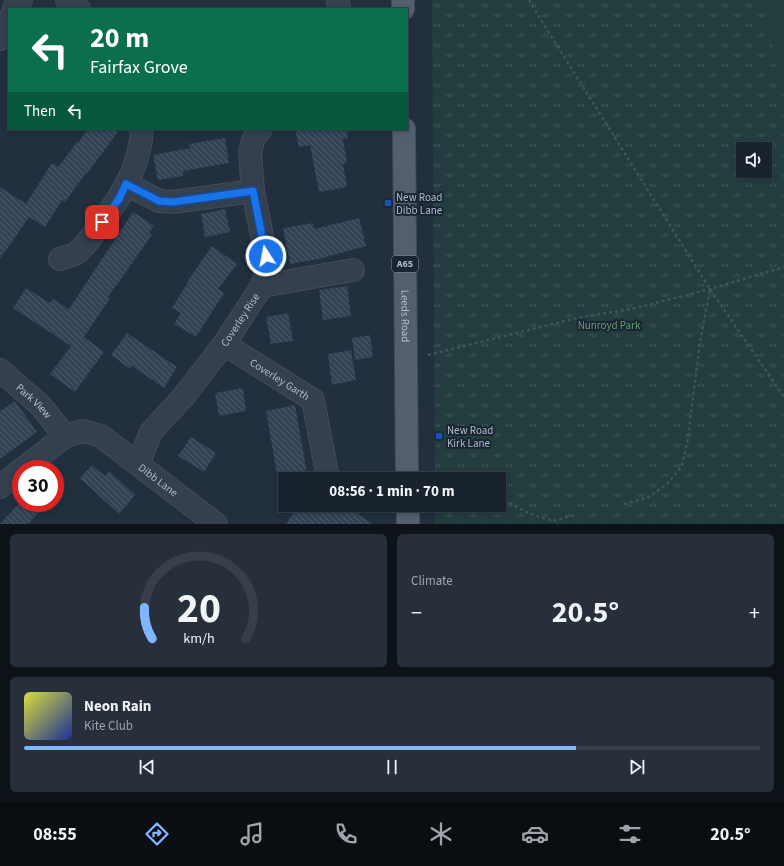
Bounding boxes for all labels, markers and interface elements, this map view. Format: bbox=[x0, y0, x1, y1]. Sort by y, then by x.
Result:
text: 20 m bbox=[90, 18, 149, 58]
icon: left bbox=[24, 24, 76, 76]
text: Fairfax Grove bbox=[90, 55, 188, 80]
icon: left bbox=[64, 100, 86, 122]
text: Then bbox=[24, 101, 56, 122]
map controls bbox=[736, 142, 772, 178]
button: sound bbox=[736, 142, 772, 178]
place label: New Road Dibb Lane bbox=[396, 190, 443, 218]
marker: New Road Dibb Lane bbox=[383, 198, 393, 208]
pin bbox=[85, 205, 119, 239]
icon: arrive bbox=[91, 211, 113, 233]
position arrow bbox=[245, 235, 287, 277]
road number: A65 bbox=[392, 256, 418, 272]
street label: Coverley Rise bbox=[217, 290, 263, 349]
street label: Leeds Road bbox=[398, 290, 413, 342]
park label: Nunroyd Park bbox=[578, 318, 641, 333]
street label: Coverley Garth bbox=[247, 355, 313, 404]
street label: Park View bbox=[13, 380, 55, 421]
place label: New Road Kirk Lane bbox=[447, 423, 493, 451]
marker: New Road Kirk Lane bbox=[434, 431, 444, 441]
speed limit sign: 30 bbox=[12, 460, 64, 512]
street label: Dibb Lane bbox=[135, 460, 182, 500]
text: 08:56 · 1 min · 70 m bbox=[329, 481, 455, 502]
text: Climate bbox=[411, 572, 453, 590]
text: 20 bbox=[177, 578, 220, 638]
text: 20.5° bbox=[552, 591, 619, 634]
text: − bbox=[411, 597, 422, 629]
text: + bbox=[749, 597, 760, 629]
text: km/h bbox=[183, 627, 214, 648]
text: Neon Rain bbox=[84, 696, 151, 717]
text: Kite Club bbox=[84, 717, 133, 735]
icon: previous bbox=[136, 756, 158, 778]
icon: pause bbox=[381, 756, 403, 778]
icon: next bbox=[626, 756, 648, 778]
icon: directions bbox=[143, 820, 171, 848]
icon: music bbox=[238, 820, 266, 848]
icon: phone bbox=[332, 820, 360, 848]
icon: climate bbox=[427, 820, 455, 848]
icon: car bbox=[521, 820, 549, 848]
icon: filters bbox=[616, 820, 644, 848]
text: 08:55 bbox=[33, 822, 77, 847]
text: 20.5° bbox=[710, 822, 751, 847]

